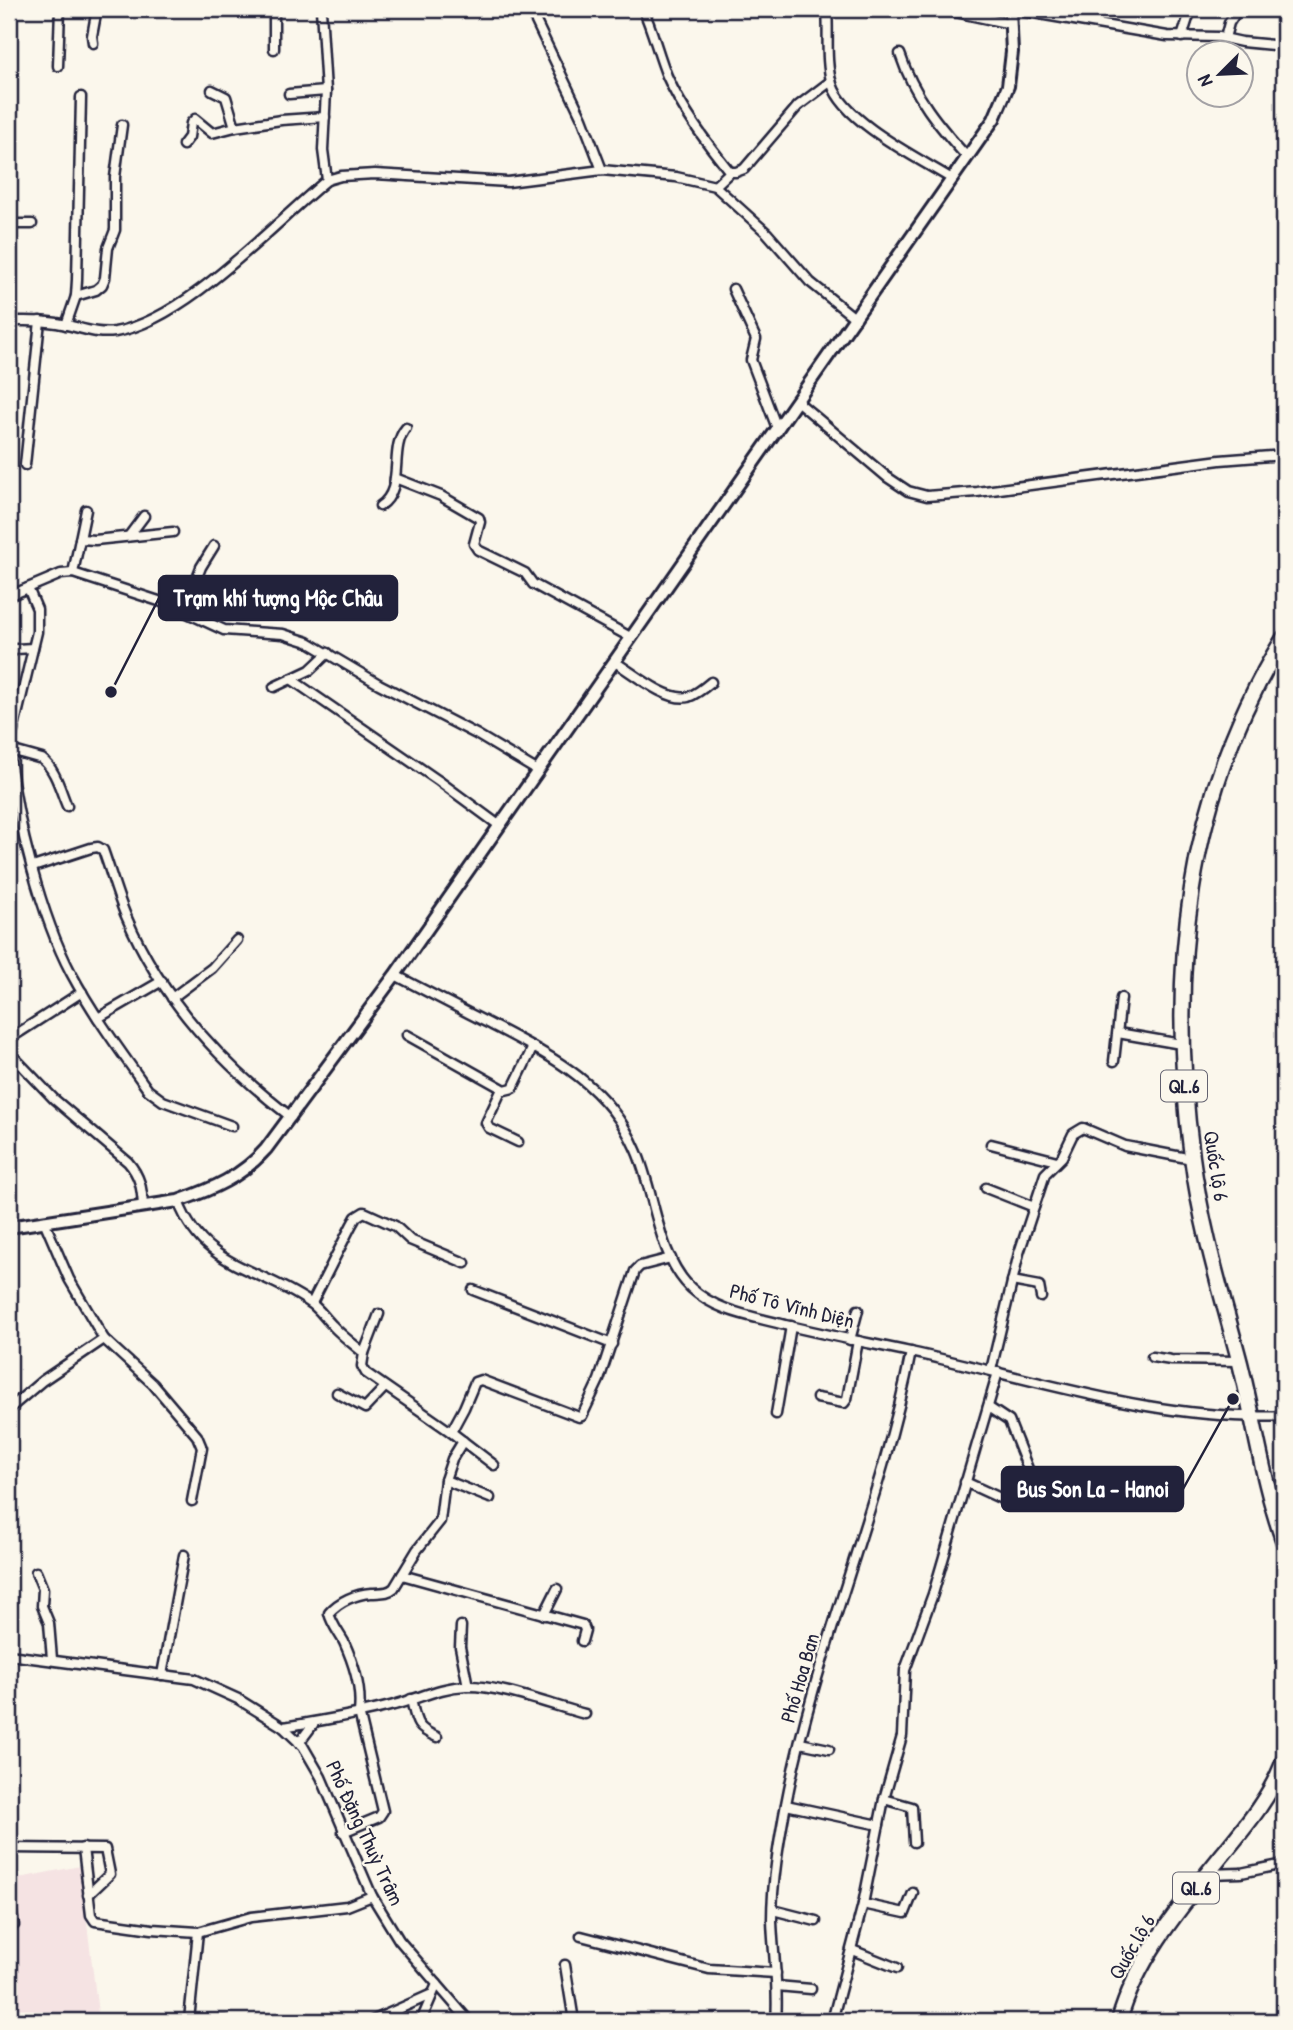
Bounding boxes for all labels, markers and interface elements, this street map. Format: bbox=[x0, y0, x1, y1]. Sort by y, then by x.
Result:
north arrow bbox=[1184, 38, 1254, 108]
text: N bbox=[1191, 71, 1218, 91]
callout: Trạm khí tượng Mộc Châu bbox=[159, 576, 397, 620]
text: Trạm khí tượng Mộc Châu bbox=[172, 582, 383, 614]
road number: QL.6 bbox=[1161, 1070, 1207, 1102]
street label: Quốc lộ 6 bbox=[1197, 1129, 1236, 1203]
street label: Phố Tô Vĩnh Diện bbox=[727, 1276, 857, 1335]
callout: Bus Son La - Hanoi bbox=[1002, 1467, 1183, 1511]
text: Bus Son La - Hanoi bbox=[1017, 1473, 1169, 1504]
street label: Phố Hoa Ban bbox=[773, 1630, 826, 1726]
street label: Phố Đặng Thuỳ Trâm bbox=[319, 1756, 412, 1910]
road number: QL.6 bbox=[1173, 1872, 1219, 1904]
street label: Quốc lộ 6 bbox=[1101, 1909, 1162, 1985]

